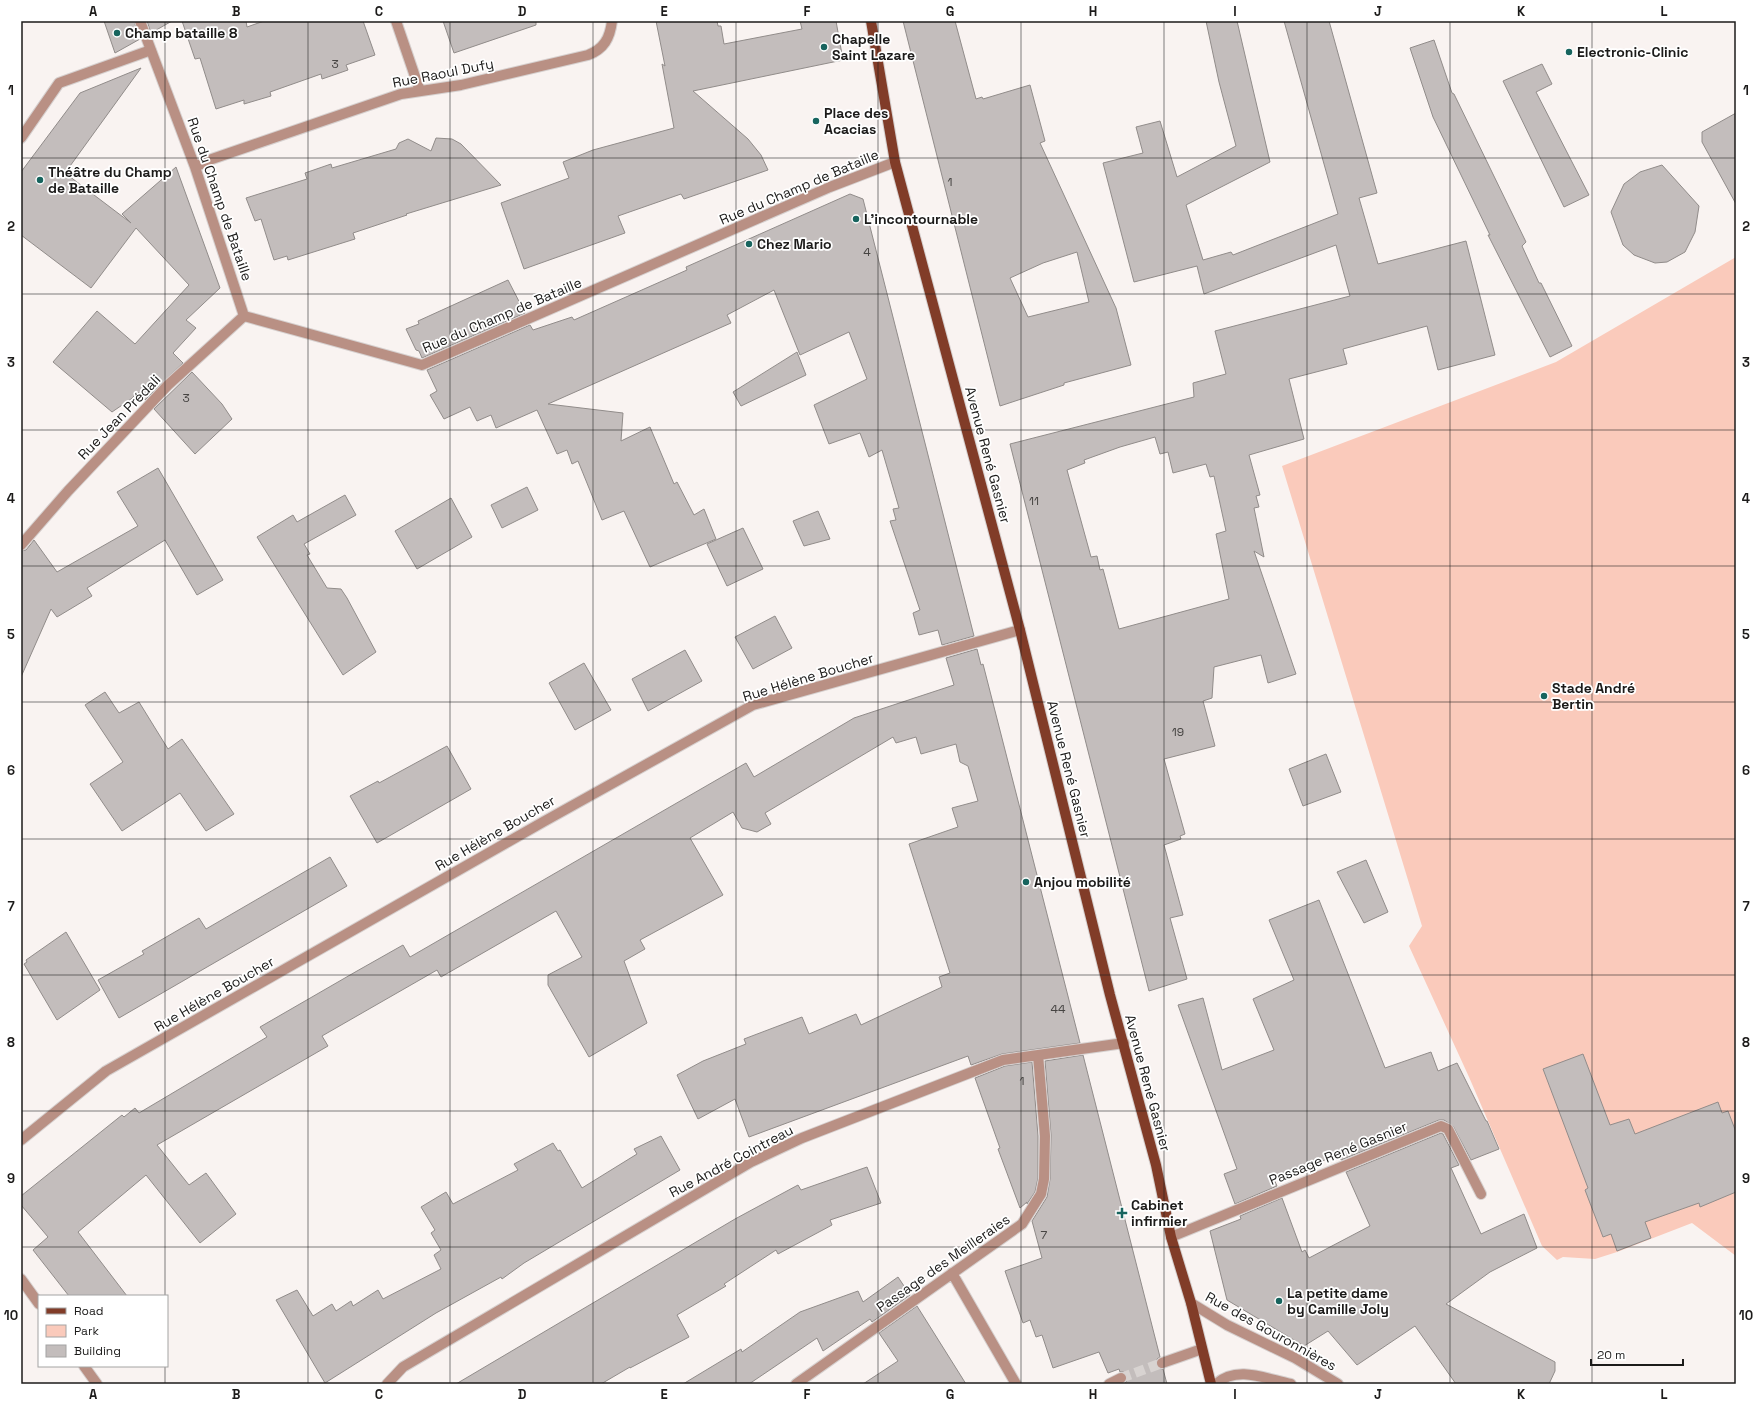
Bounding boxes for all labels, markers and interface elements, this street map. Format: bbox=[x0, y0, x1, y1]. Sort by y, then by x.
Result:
text: A bbox=[89, 3, 98, 20]
text: B bbox=[232, 3, 241, 20]
text: C bbox=[375, 3, 383, 20]
text: D bbox=[518, 3, 527, 20]
text: E bbox=[660, 3, 668, 20]
text: F bbox=[804, 3, 811, 20]
text: G bbox=[946, 3, 954, 20]
text: H bbox=[1089, 3, 1097, 20]
text: I bbox=[1233, 3, 1237, 20]
text: J bbox=[1374, 3, 1382, 20]
text: K bbox=[1517, 3, 1526, 20]
text: L bbox=[1660, 3, 1668, 20]
place label: Champ bataille 8 bbox=[125, 24, 238, 42]
marker: Champ bataille 8 bbox=[112, 28, 122, 38]
place label: Chapelle Saint Lazare bbox=[832, 30, 915, 64]
marker: Chapelle Saint Lazare bbox=[819, 42, 829, 52]
place label: Electronic-Clinic bbox=[1577, 43, 1688, 61]
marker: Electronic-Clinic bbox=[1564, 47, 1574, 57]
street label: Rue Raoul Dufy bbox=[391, 54, 495, 92]
house number: 3 bbox=[331, 56, 339, 72]
text: 1 bbox=[8, 82, 14, 99]
text: 1 bbox=[1743, 82, 1749, 99]
place label: Place des Acacias bbox=[824, 104, 888, 138]
street label: Rue du Champ de Bataille bbox=[184, 115, 256, 283]
marker: Place des Acacias bbox=[811, 116, 821, 126]
street label: Rue du Champ de Bataille bbox=[717, 145, 881, 229]
place label: Théâtre du Champ de Bataille bbox=[48, 163, 172, 197]
house number: 1 bbox=[947, 174, 953, 190]
marker: Théâtre du Champ de Bataille bbox=[35, 175, 45, 185]
place label: L'incontournable bbox=[864, 210, 978, 228]
marker: L'incontournable bbox=[851, 214, 861, 224]
text: 2 bbox=[7, 218, 15, 235]
text: 2 bbox=[1742, 218, 1750, 235]
place label: Chez Mario bbox=[757, 235, 832, 253]
marker: Chez Mario bbox=[744, 239, 754, 249]
house number: 4 bbox=[863, 244, 871, 260]
street label: Rue du Champ de Bataille bbox=[420, 273, 584, 357]
text: 3 bbox=[7, 354, 15, 371]
text: 3 bbox=[1742, 354, 1750, 371]
street label: Rue Jean Prédali bbox=[74, 371, 164, 463]
street label: Avenue René Gasnier bbox=[961, 385, 1015, 525]
house number: 3 bbox=[182, 390, 190, 406]
text: 4 bbox=[7, 490, 15, 507]
text: 4 bbox=[1742, 490, 1750, 507]
house number: 11 bbox=[1029, 493, 1039, 509]
text: 5 bbox=[7, 626, 15, 643]
text: 5 bbox=[1742, 626, 1750, 643]
street label: Rue Hélène Boucher bbox=[740, 649, 876, 705]
place label: Stade André Bertin bbox=[1552, 679, 1635, 713]
marker: Stade André Bertin bbox=[1539, 691, 1549, 701]
street label: Avenue René Gasnier bbox=[1043, 699, 1095, 839]
house number: 19 bbox=[1172, 724, 1184, 740]
text: 6 bbox=[7, 762, 15, 779]
text: 6 bbox=[1742, 762, 1750, 779]
street label: Rue Hélène Boucher bbox=[432, 791, 558, 875]
place label: Anjou mobilité bbox=[1034, 873, 1131, 891]
marker: Anjou mobilité bbox=[1021, 877, 1031, 887]
text: 7 bbox=[7, 898, 15, 915]
text: 7 bbox=[1742, 898, 1750, 915]
street label: Rue Hélène Boucher bbox=[151, 952, 277, 1036]
house number: 44 bbox=[1050, 1001, 1066, 1017]
street label: Avenue René Gasnier bbox=[1121, 1013, 1175, 1153]
text: 8 bbox=[7, 1034, 15, 1051]
text: 8 bbox=[1742, 1034, 1750, 1051]
house number: 1 bbox=[1019, 1073, 1025, 1089]
street label: Passage René Gasnier bbox=[1266, 1117, 1410, 1189]
street label: Rue André Cointreau bbox=[666, 1121, 796, 1201]
text: 9 bbox=[7, 1170, 15, 1187]
text: 9 bbox=[1742, 1170, 1750, 1187]
place label: Cabinet infirmier bbox=[1131, 1196, 1188, 1230]
marker: Cabinet infirmier bbox=[1116, 1207, 1128, 1219]
street label: Passage des Meilleraies bbox=[873, 1210, 1013, 1316]
house number: 7 bbox=[1041, 1227, 1048, 1243]
place label: La petite dame by Camille Joly bbox=[1287, 1284, 1389, 1318]
street label: Rue des Gouronnières bbox=[1202, 1287, 1340, 1375]
legend bbox=[38, 1295, 168, 1367]
marker: La petite dame by Camille Joly bbox=[1274, 1296, 1284, 1306]
text: Road bbox=[74, 1303, 103, 1319]
text: 10 bbox=[4, 1307, 18, 1324]
text: 10 bbox=[1739, 1307, 1753, 1324]
text: Park bbox=[74, 1323, 99, 1339]
scale bar bbox=[1591, 1341, 1683, 1367]
text: Building bbox=[74, 1343, 121, 1359]
text: 20 m bbox=[1597, 1347, 1625, 1363]
text: A bbox=[89, 1386, 98, 1403]
text: B bbox=[232, 1386, 241, 1403]
text: C bbox=[375, 1386, 383, 1403]
text: D bbox=[518, 1386, 527, 1403]
text: E bbox=[660, 1386, 668, 1403]
text: F bbox=[804, 1386, 811, 1403]
text: G bbox=[946, 1386, 954, 1403]
text: H bbox=[1089, 1386, 1097, 1403]
text: I bbox=[1233, 1386, 1237, 1403]
text: J bbox=[1374, 1386, 1382, 1403]
text: K bbox=[1517, 1386, 1526, 1403]
text: L bbox=[1660, 1386, 1668, 1403]

